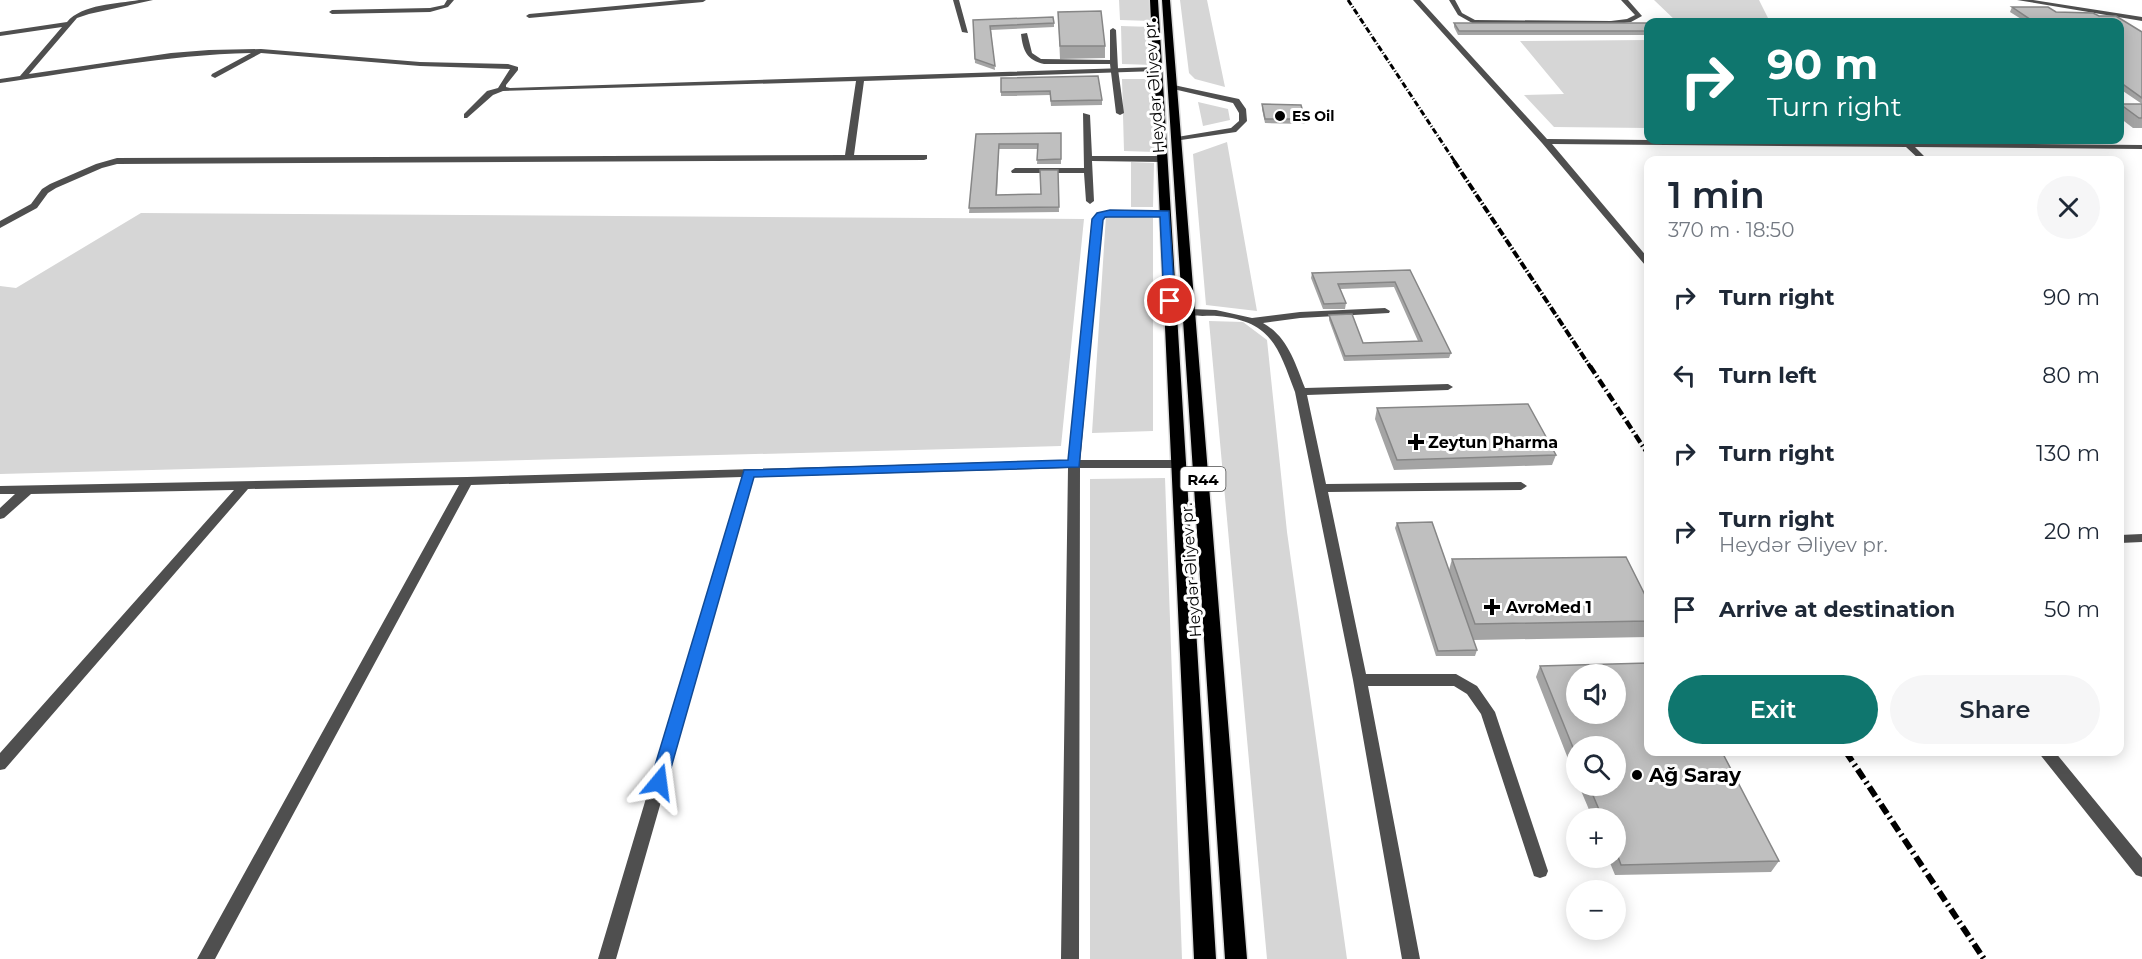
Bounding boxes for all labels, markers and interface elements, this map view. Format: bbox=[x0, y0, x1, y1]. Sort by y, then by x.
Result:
street label: Heydər Əliyev pr. bbox=[1140, 18, 1168, 154]
text: 90 m bbox=[1767, 38, 1878, 90]
icon: right bbox=[1668, 42, 1746, 120]
text: Turn right bbox=[1767, 90, 1902, 123]
place label: ES Oil bbox=[1292, 107, 1335, 125]
marker: ES Oil bbox=[1273, 109, 1287, 123]
text: 1 min bbox=[1668, 173, 1765, 217]
button: close bbox=[2037, 176, 2100, 239]
text: 370 m · 18:50 bbox=[1668, 218, 1794, 242]
pin bbox=[1144, 275, 1195, 326]
icon: right bbox=[1668, 281, 1701, 314]
icon: arrive bbox=[1153, 284, 1186, 317]
text: Turn right bbox=[1719, 284, 1834, 311]
text: 90 m bbox=[2043, 284, 2100, 311]
icon: left bbox=[1668, 359, 1701, 392]
text: Turn left bbox=[1719, 362, 1817, 389]
text: 80 m bbox=[2042, 362, 2100, 389]
place label: Zeytun Pharma bbox=[1428, 433, 1558, 452]
marker: Zeytun Pharma bbox=[1409, 435, 1423, 449]
icon: right bbox=[1668, 437, 1701, 470]
text: Turn right bbox=[1719, 440, 1834, 467]
text: 130 m bbox=[2036, 440, 2100, 467]
road number: R44 bbox=[1180, 467, 1226, 491]
street label: Heydər Əliyev pr. bbox=[1177, 502, 1205, 638]
text: Turn right bbox=[1719, 506, 1834, 533]
icon: right bbox=[1668, 515, 1701, 548]
text: 20 m bbox=[2044, 518, 2100, 545]
text: Heydər Əliyev pr. bbox=[1719, 533, 1888, 557]
icon: arrive bbox=[1668, 593, 1701, 626]
text: Arrive at destination bbox=[1719, 596, 1955, 623]
text: 50 m bbox=[2044, 596, 2100, 623]
marker: AvroMed 1 bbox=[1483, 598, 1501, 616]
place label: AvroMed 1 bbox=[1505, 598, 1592, 617]
map controls bbox=[1566, 664, 1626, 940]
button: sound bbox=[1566, 664, 1626, 724]
button: Exit bbox=[1668, 675, 1878, 744]
button: Share bbox=[1890, 675, 2100, 744]
button: search bbox=[1566, 736, 1626, 796]
position arrow bbox=[627, 750, 691, 814]
place label: Ağ Saray bbox=[1648, 763, 1742, 787]
marker: Ağ Saray bbox=[1630, 768, 1644, 782]
button: + bbox=[1566, 808, 1626, 868]
button: − bbox=[1566, 880, 1626, 940]

